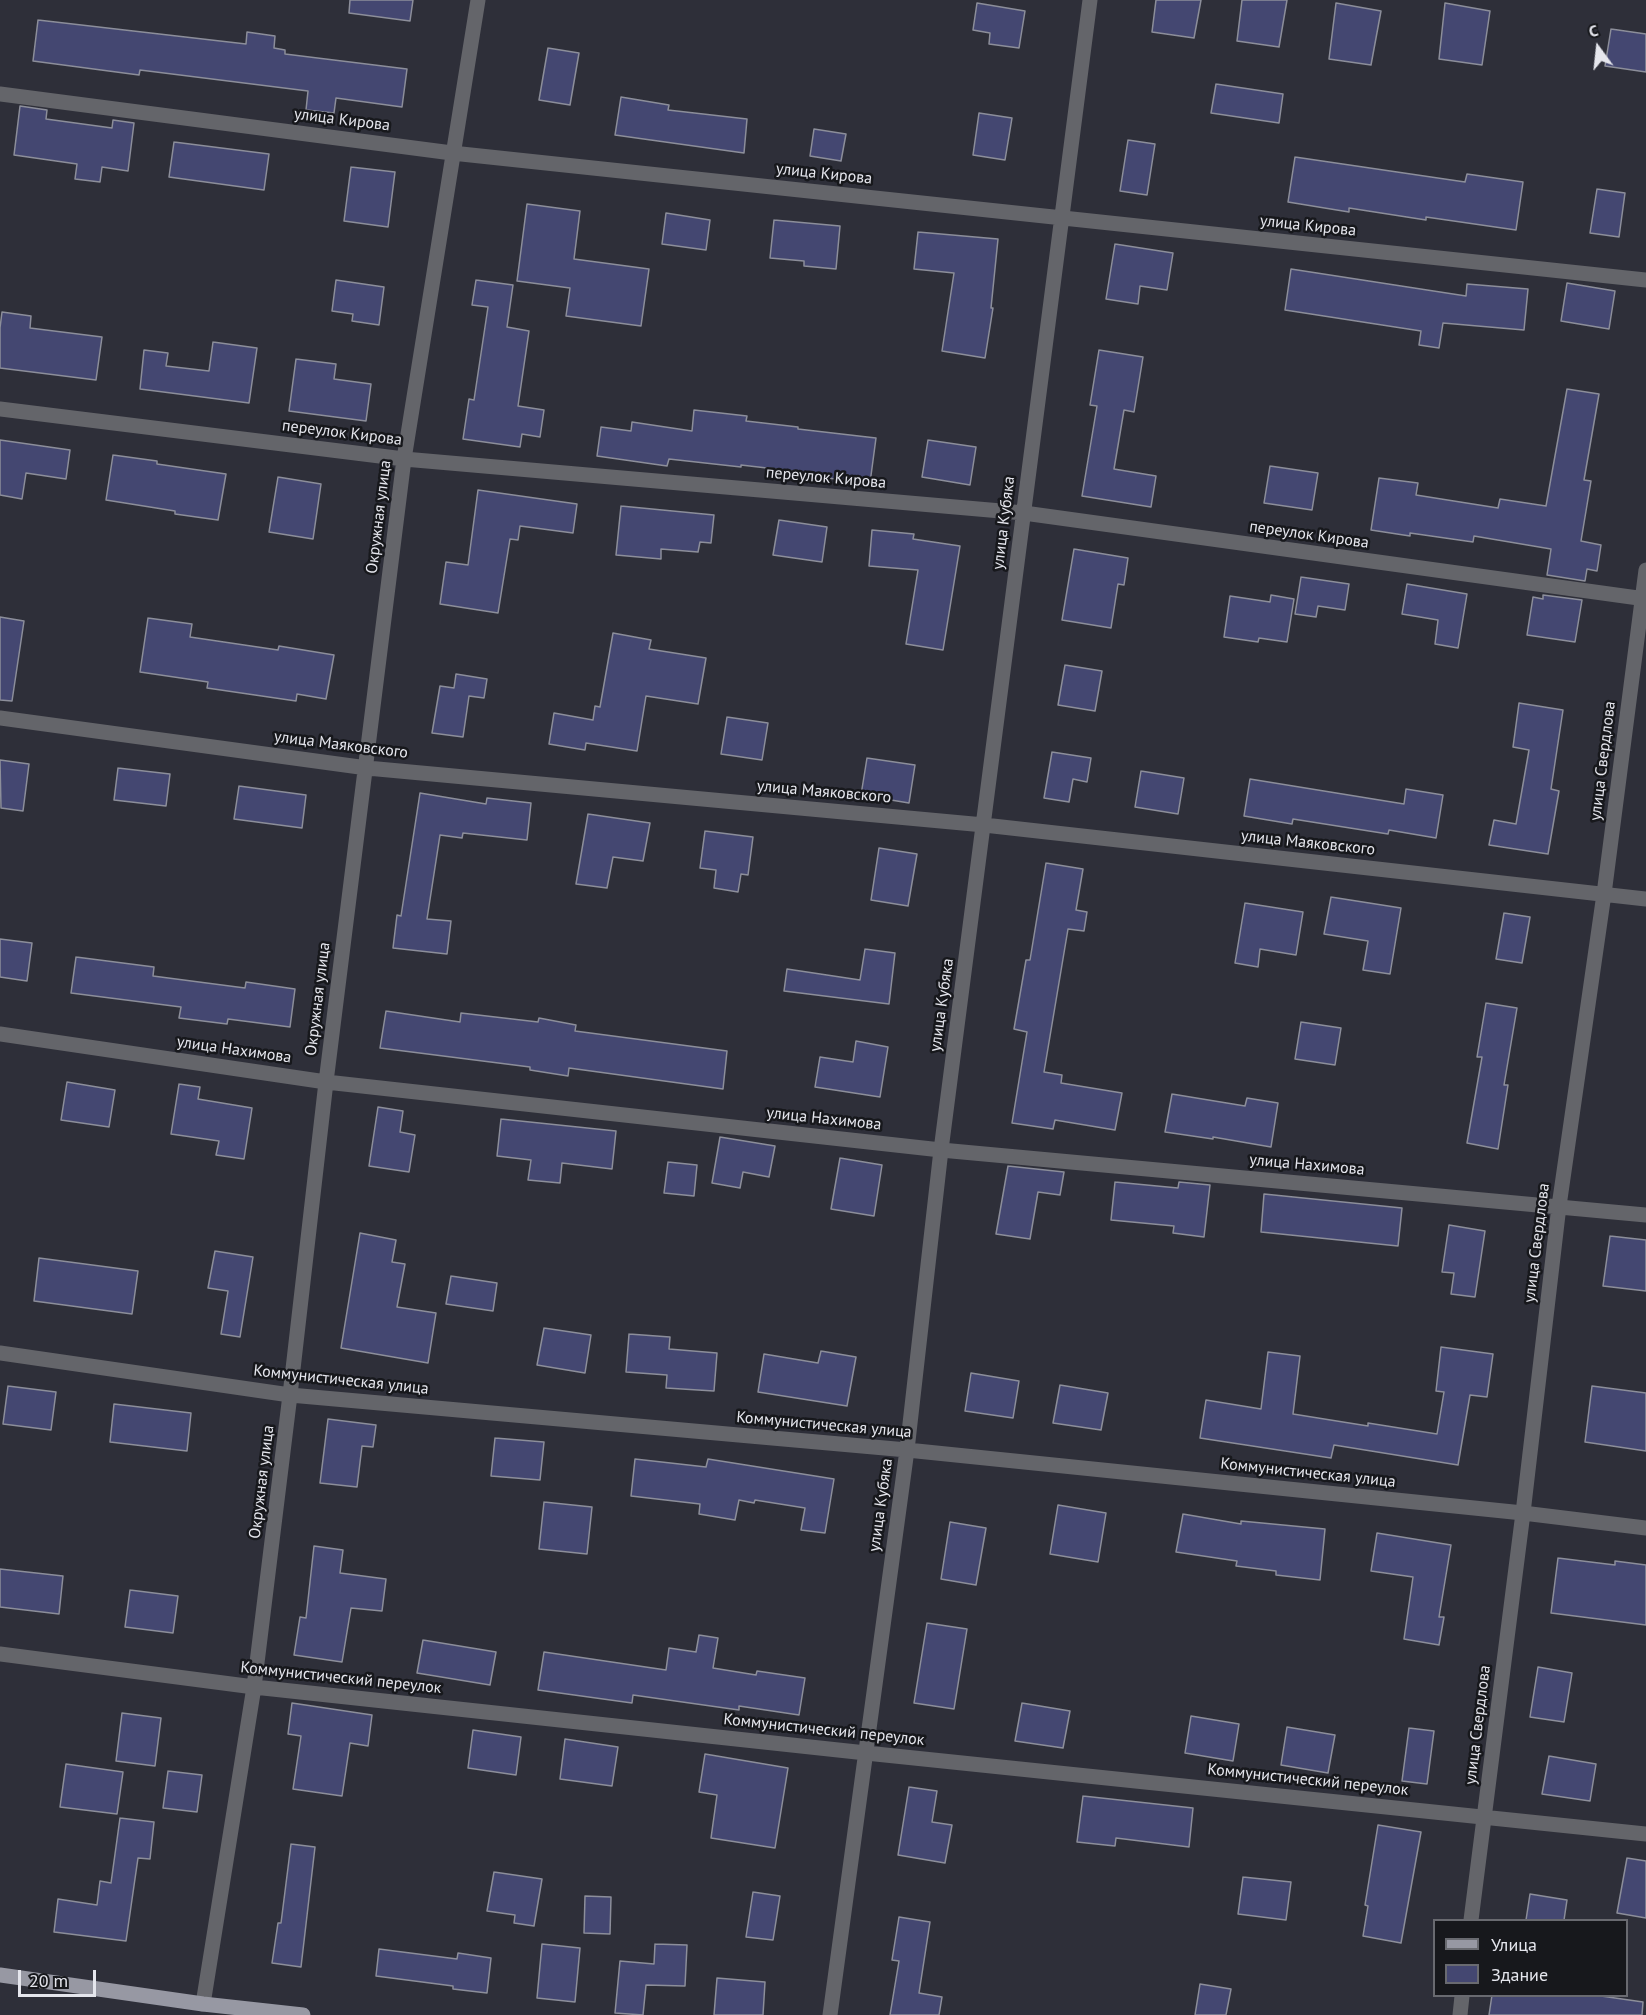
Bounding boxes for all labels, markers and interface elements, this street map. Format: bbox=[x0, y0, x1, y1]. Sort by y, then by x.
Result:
north arrow bbox=[1568, 18, 1628, 78]
text: С bbox=[1586, 20, 1600, 41]
street label: улица Кирова bbox=[293, 105, 391, 135]
street label: улица Кирова bbox=[775, 159, 873, 189]
street label: улица Кирова bbox=[1259, 211, 1357, 241]
street label: переулок Кирова bbox=[281, 416, 403, 450]
street label: Окружная улица bbox=[363, 459, 395, 575]
street label: переулок Кирова bbox=[765, 463, 887, 493]
street label: улица Кубяка bbox=[989, 475, 1019, 571]
street label: переулок Кирова bbox=[1248, 517, 1370, 553]
street label: улица Свердлова bbox=[1586, 700, 1620, 822]
street label: улица Маяковского bbox=[273, 727, 409, 763]
street label: улица Маяковского bbox=[756, 777, 892, 807]
street label: улица Маяковского bbox=[1240, 826, 1376, 860]
street label: Окружная улица bbox=[302, 941, 334, 1057]
street label: улица Кубяка bbox=[926, 957, 958, 1053]
street label: улица Нахимова bbox=[175, 1032, 293, 1068]
street label: улица Нахимова bbox=[766, 1103, 882, 1135]
street label: улица Нахимова bbox=[1249, 1150, 1365, 1180]
street label: улица Свердлова bbox=[1520, 1182, 1554, 1304]
street label: Коммунистическая улица bbox=[252, 1361, 430, 1399]
street label: Коммунистическая улица bbox=[735, 1408, 913, 1442]
street label: Окружная улица bbox=[246, 1424, 278, 1540]
street label: Коммунистическая улица bbox=[1219, 1454, 1397, 1492]
street label: улица Кубяка bbox=[865, 1457, 897, 1553]
street label: Коммунистический переулок bbox=[240, 1658, 442, 1698]
street label: улица Свердлова bbox=[1461, 1664, 1495, 1786]
street label: Коммунистический переулок bbox=[723, 1710, 925, 1750]
street label: Коммунистический переулок bbox=[1207, 1760, 1409, 1800]
legend bbox=[1433, 1919, 1628, 1997]
text: Улица bbox=[1491, 1933, 1537, 1956]
scale bar bbox=[21, 1958, 99, 1996]
text: Здание bbox=[1491, 1963, 1548, 1986]
text: 20 m bbox=[29, 1969, 68, 1992]

